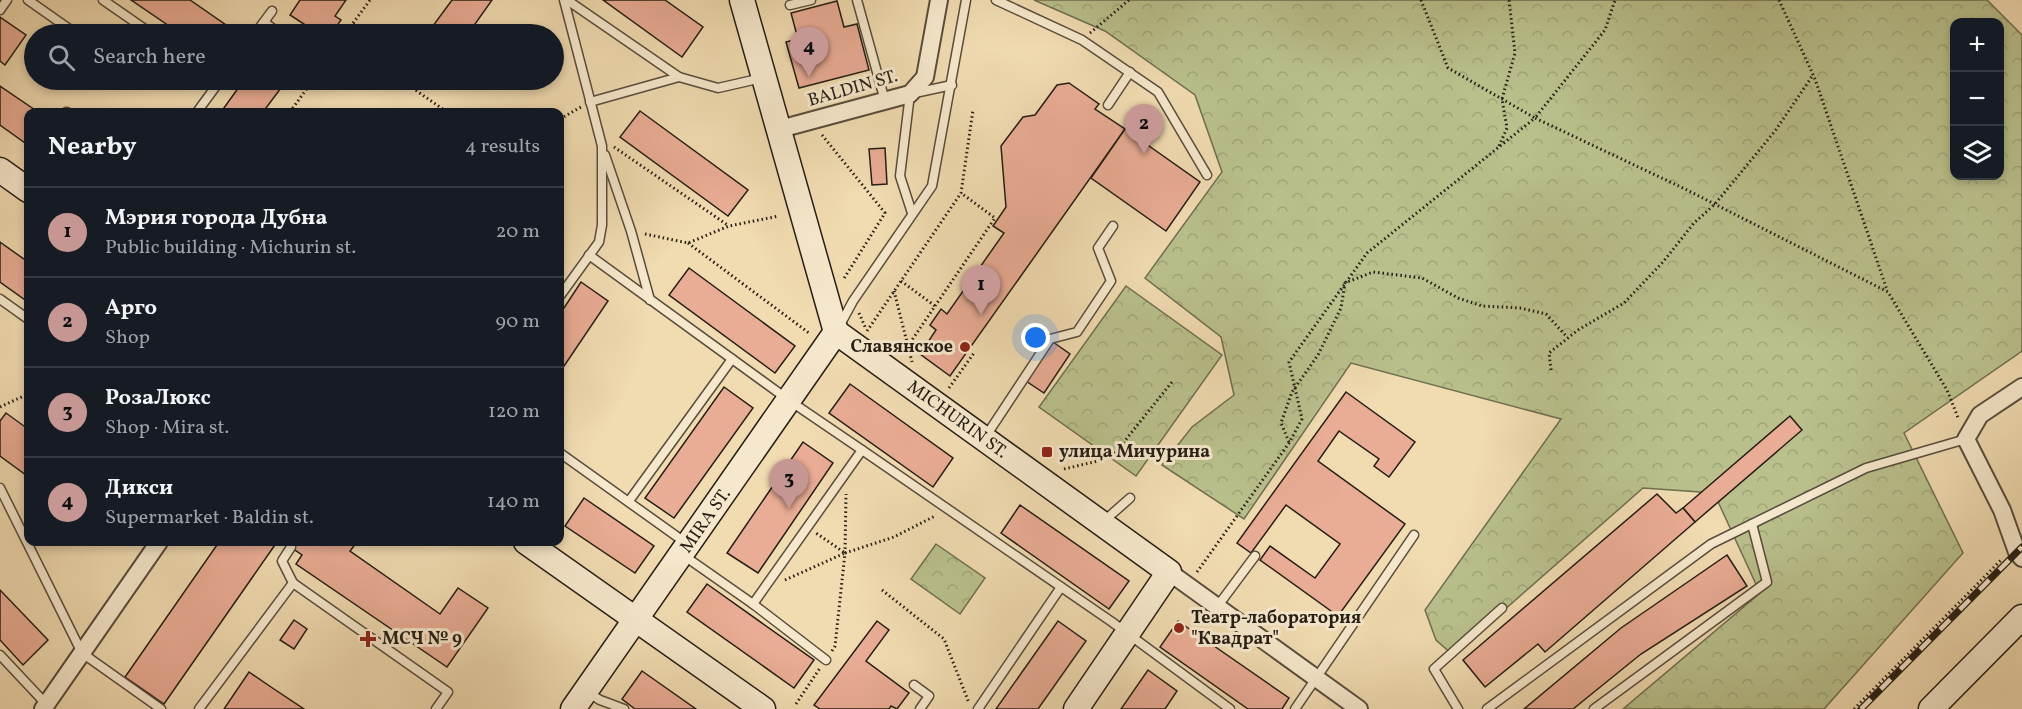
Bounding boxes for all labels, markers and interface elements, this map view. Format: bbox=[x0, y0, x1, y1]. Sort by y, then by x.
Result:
map controls bbox=[1950, 18, 2004, 180]
button: + bbox=[1950, 18, 2004, 72]
search box bbox=[24, 24, 564, 90]
pin: 4 bbox=[790, 28, 828, 77]
icon: search bbox=[45, 41, 78, 74]
text: Search here bbox=[93, 42, 206, 73]
street label: BALDIN ST. bbox=[805, 64, 901, 114]
button: − bbox=[1950, 72, 2004, 126]
pin: 2 bbox=[1124, 104, 1164, 154]
button: layers bbox=[1950, 126, 2004, 180]
text: Nearby bbox=[48, 129, 137, 165]
text: 4 results bbox=[465, 133, 540, 161]
text: Мэрия города Дубна bbox=[105, 203, 327, 234]
text: 1 bbox=[63, 218, 72, 246]
text: 20 m bbox=[496, 218, 540, 246]
text: Public building · Michurin st. bbox=[105, 234, 356, 262]
pin: 1 bbox=[962, 266, 1000, 315]
text: Арго bbox=[105, 293, 157, 324]
text: 2 bbox=[62, 308, 73, 336]
text: 90 m bbox=[496, 308, 540, 336]
your location bbox=[1021, 323, 1050, 352]
text: Shop bbox=[105, 324, 150, 352]
place label: Славянское bbox=[850, 335, 953, 360]
marker: Славянское bbox=[958, 340, 972, 354]
street label: MICHURIN ST. bbox=[902, 375, 1012, 465]
text: РозаЛюкс bbox=[105, 383, 211, 414]
text: 3 bbox=[62, 398, 73, 426]
text: 120 m bbox=[488, 398, 540, 426]
text: Shop · Mira st. bbox=[105, 414, 229, 442]
place label: улица Мичурина bbox=[1059, 440, 1210, 465]
marker: улица Мичурина bbox=[1040, 445, 1054, 459]
pin: 3 bbox=[770, 460, 808, 509]
text: Дикси bbox=[105, 473, 173, 504]
street label: MIRA ST. bbox=[674, 483, 738, 559]
text: 4 bbox=[61, 488, 74, 516]
text: 140 m bbox=[487, 488, 540, 516]
text: Supermarket · Baldin st. bbox=[105, 504, 314, 532]
place label: Театр-лаборатория "Квадрат" bbox=[1191, 606, 1361, 652]
marker: Театр-лаборатория "Квадрат" bbox=[1172, 621, 1186, 635]
place label: МСЧ № 9 bbox=[382, 627, 462, 652]
marker: МСЧ № 9 bbox=[359, 630, 377, 648]

